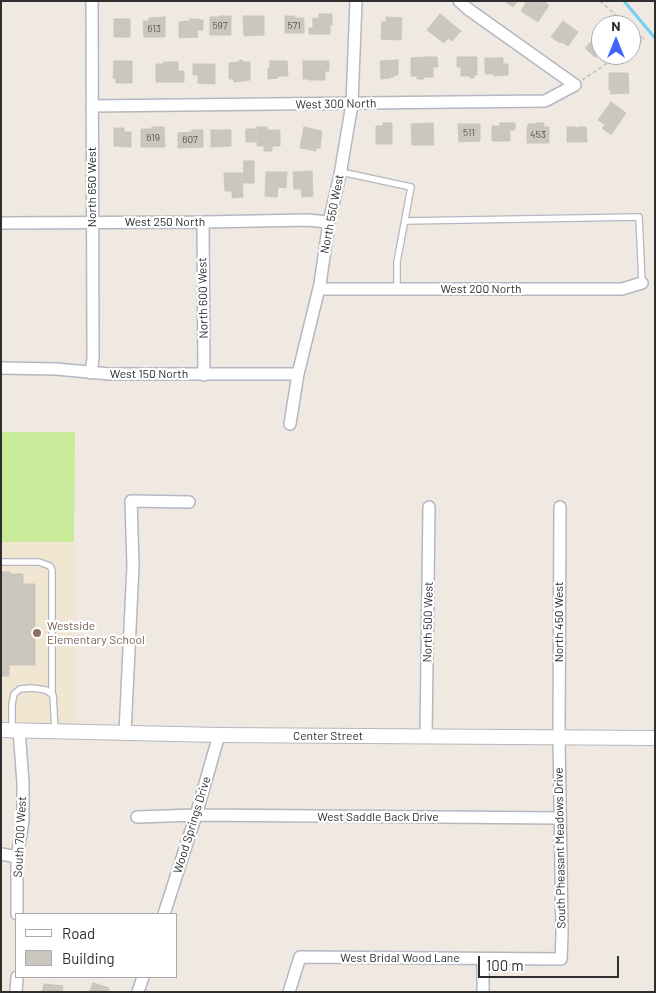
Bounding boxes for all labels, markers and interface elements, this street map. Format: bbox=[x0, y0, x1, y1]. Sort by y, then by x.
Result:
north arrow bbox=[591, 15, 641, 65]
text: N bbox=[611, 17, 621, 34]
house number: 597 bbox=[212, 20, 228, 32]
house number: 571 bbox=[287, 20, 301, 32]
house number: 613 bbox=[147, 23, 161, 35]
street label: West 300 North bbox=[295, 96, 377, 112]
house number: 511 bbox=[463, 127, 475, 139]
house number: 453 bbox=[530, 129, 546, 141]
house number: 619 bbox=[146, 132, 160, 144]
house number: 607 bbox=[182, 134, 198, 146]
street label: North 650 West bbox=[85, 147, 99, 227]
street label: North 550 West bbox=[317, 173, 347, 255]
street label: West 250 North bbox=[125, 215, 205, 229]
street label: North 600 West bbox=[195, 257, 211, 339]
street label: West 200 North bbox=[440, 282, 522, 296]
street label: West 150 North bbox=[110, 367, 188, 381]
street label: North 500 West bbox=[420, 581, 436, 663]
street label: North 450 West bbox=[552, 582, 566, 662]
place label: Westside Elementary School bbox=[47, 619, 145, 647]
marker: Westside Elementary School bbox=[31, 627, 43, 639]
street label: Center Street bbox=[293, 729, 363, 743]
street label: South Pheasant Meadows Drive bbox=[551, 767, 569, 929]
street label: Wood Springs Drive bbox=[170, 775, 214, 875]
street label: South 700 West bbox=[11, 796, 29, 878]
street label: West Saddle Back Drive bbox=[317, 810, 439, 824]
legend bbox=[15, 913, 178, 978]
text: Road bbox=[62, 924, 95, 942]
scale bar bbox=[481, 946, 622, 978]
text: Building bbox=[62, 949, 115, 967]
street label: West Bridal Wood Lane bbox=[340, 951, 460, 965]
text: 100 m bbox=[486, 956, 524, 974]

